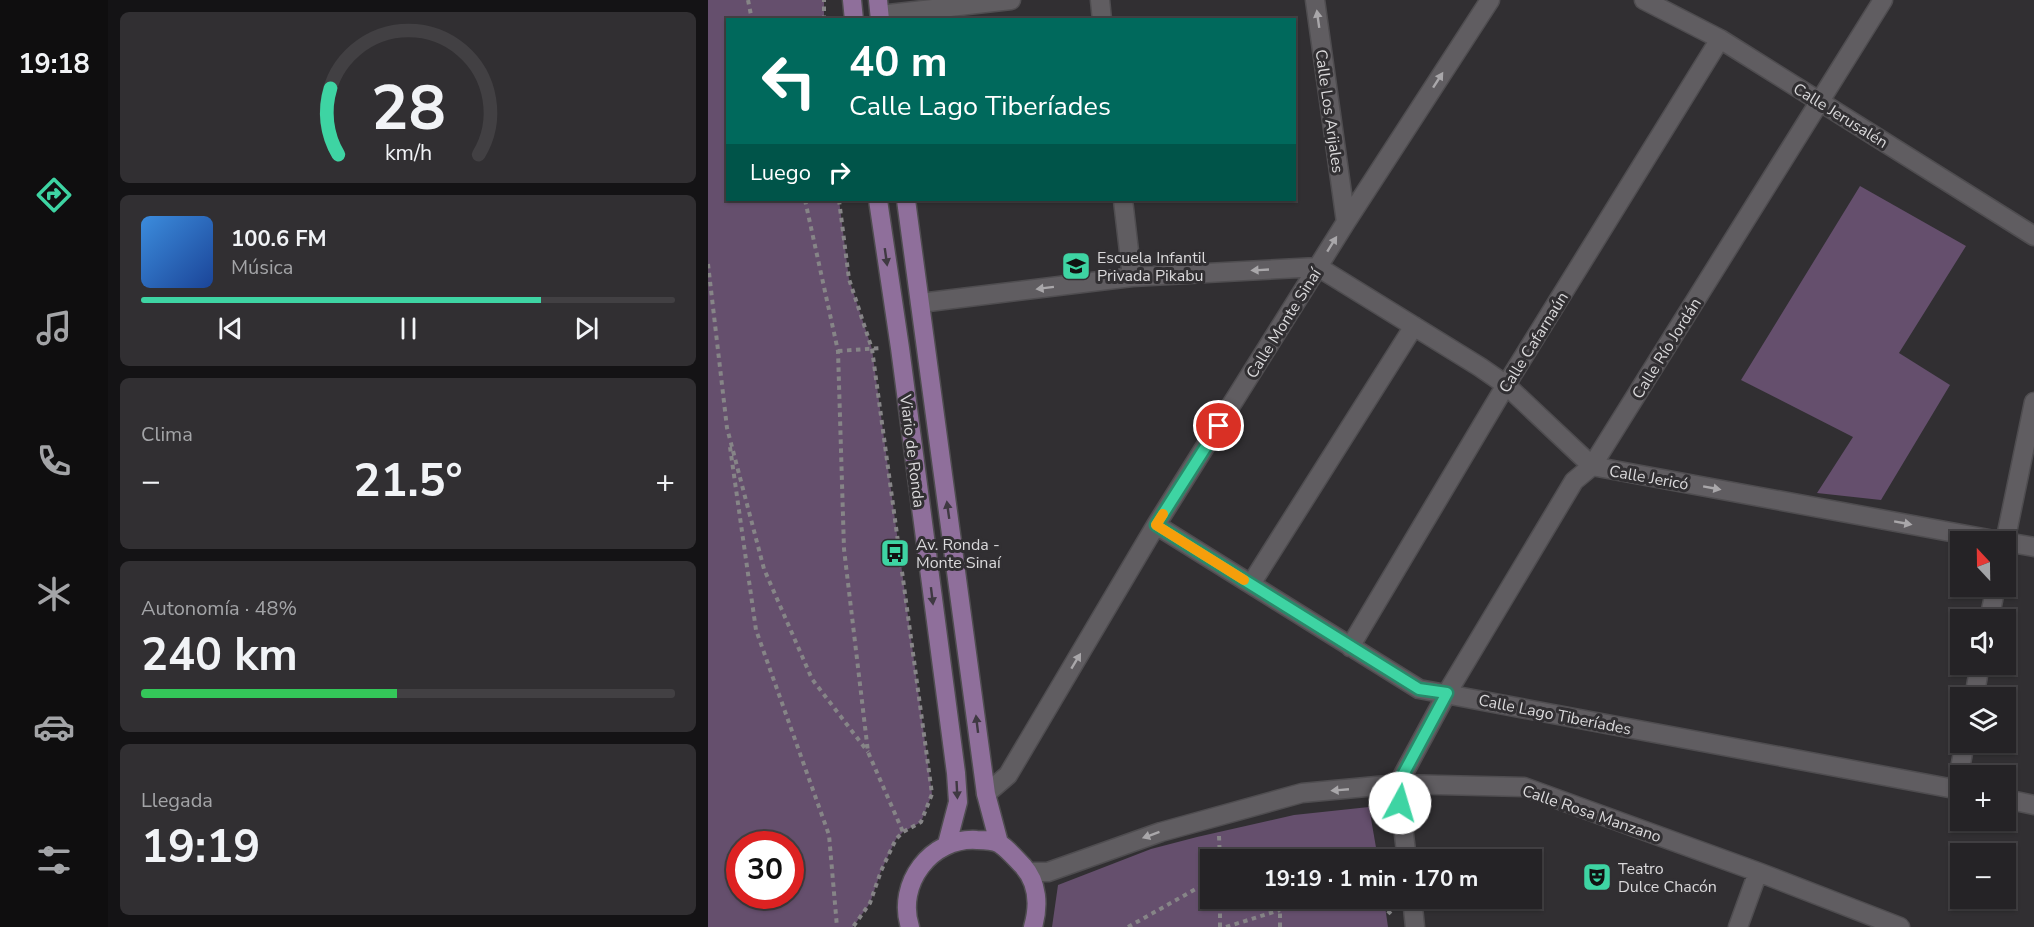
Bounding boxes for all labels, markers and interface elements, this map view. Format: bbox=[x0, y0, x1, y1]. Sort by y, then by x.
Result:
one-way arrow bbox=[1313, 9, 1322, 28]
text: 40 m bbox=[849, 34, 948, 91]
icon: left bbox=[750, 42, 828, 120]
text: 19:18 bbox=[18, 46, 90, 83]
street label: Calle Los Arijales bbox=[1309, 48, 1349, 174]
text: 28 bbox=[371, 66, 445, 151]
one-way arrow bbox=[1432, 72, 1443, 89]
street label: Calle Jerusalén bbox=[1789, 78, 1892, 154]
text: Calle Lago Tiberíades bbox=[849, 88, 1111, 125]
text: km/h bbox=[384, 138, 432, 168]
icon: right bbox=[823, 156, 856, 189]
text: Luego bbox=[750, 158, 811, 188]
icon: directions bbox=[33, 174, 75, 216]
text: 100.6 FM bbox=[231, 224, 327, 254]
one-way arrow bbox=[1327, 236, 1338, 252]
place label: Escuela Infantil Privada Pikabu bbox=[1097, 247, 1206, 287]
one-way arrow bbox=[882, 248, 891, 267]
school or university icon: Escuela Infantil Privada Pikabu bbox=[1060, 250, 1092, 282]
text: Música bbox=[231, 254, 293, 281]
street label: Calle Monte Sinaí bbox=[1241, 263, 1327, 383]
one-way arrow bbox=[1250, 265, 1269, 274]
one-way arrow bbox=[1035, 283, 1054, 292]
street label: Calle Cafarnaún bbox=[1494, 288, 1574, 397]
street label: Calle Río Jordán bbox=[1627, 294, 1707, 403]
icon: music bbox=[33, 307, 75, 349]
icon: previous bbox=[214, 312, 247, 345]
icon: pause bbox=[392, 312, 425, 345]
icon: next bbox=[570, 312, 603, 345]
street label: Viario de Ronda bbox=[894, 392, 930, 509]
pin bbox=[1193, 400, 1244, 451]
icon: arrive bbox=[1202, 409, 1235, 442]
text: Clima bbox=[141, 421, 193, 448]
icon: phone bbox=[33, 440, 75, 482]
text: 21.5° bbox=[353, 451, 463, 512]
text: − bbox=[141, 459, 161, 504]
text: + bbox=[655, 459, 675, 504]
street label: Calle Jericó bbox=[1607, 460, 1690, 496]
one-way arrow bbox=[1702, 484, 1721, 493]
one-way arrow bbox=[943, 500, 952, 519]
one-way arrow bbox=[1894, 519, 1913, 528]
north arrow bbox=[1950, 531, 2016, 597]
map controls bbox=[1950, 531, 2016, 909]
place label: Av. Ronda - Monte Sinaí bbox=[916, 534, 1002, 574]
bus stop icon: Av. Ronda - Monte Sinaí bbox=[879, 537, 911, 569]
icon: climate bbox=[33, 573, 75, 615]
one-way arrow bbox=[928, 587, 937, 606]
text: Autonomía · 48% bbox=[141, 595, 297, 622]
button: sound bbox=[1950, 609, 2016, 675]
text: 240 km bbox=[141, 625, 298, 686]
one-way arrow bbox=[1071, 652, 1081, 669]
button: layers bbox=[1950, 687, 2016, 753]
street label: Calle Lago Tiberíades bbox=[1477, 689, 1633, 741]
icon: car bbox=[33, 706, 75, 748]
one-way arrow bbox=[973, 714, 982, 733]
button: + bbox=[1950, 765, 2016, 831]
position arrow bbox=[1368, 771, 1432, 835]
one-way arrow bbox=[952, 780, 961, 799]
street label: Calle Rosa Manzano bbox=[1519, 780, 1664, 848]
one-way arrow bbox=[1330, 785, 1349, 795]
text: Llegada bbox=[141, 787, 213, 814]
text: 19:19 bbox=[141, 817, 260, 878]
speed limit sign: 30 bbox=[726, 831, 804, 909]
one-way arrow bbox=[1142, 831, 1160, 841]
icon: filters bbox=[33, 839, 75, 881]
button: − bbox=[1950, 843, 2016, 909]
place label: Teatro Dulce Chacón bbox=[1618, 858, 1717, 898]
theatre icon: Teatro Dulce Chacón bbox=[1581, 861, 1613, 893]
text: 19:19 · 1 min · 170 m bbox=[1264, 864, 1478, 894]

